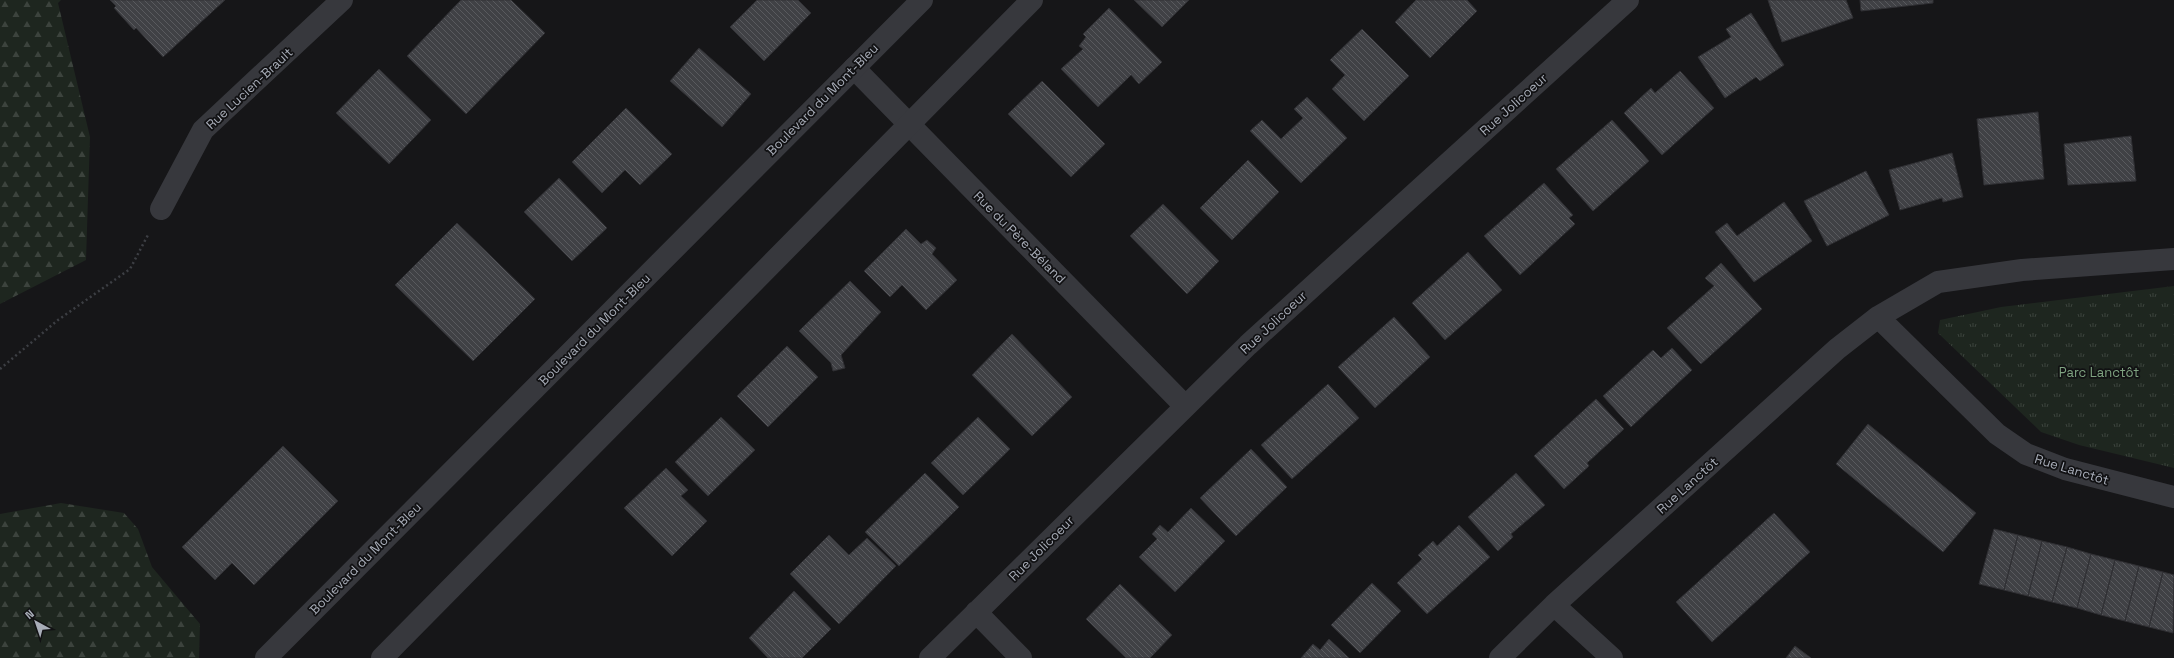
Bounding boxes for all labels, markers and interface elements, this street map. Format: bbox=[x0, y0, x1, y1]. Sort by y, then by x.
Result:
street label: Boulevard du Mont-Bleu bbox=[763, 40, 882, 159]
street label: Rue Lucien-Brault bbox=[202, 44, 296, 133]
street label: Rue Jolicoeur bbox=[1476, 69, 1551, 139]
street label: Rue du Père-Béland bbox=[970, 188, 1069, 287]
street label: Boulevard du Mont-Bleu bbox=[535, 270, 654, 389]
street label: Rue Jolicoeur bbox=[1236, 287, 1310, 358]
park label: Parc Lanctôt bbox=[2059, 364, 2139, 381]
street label: Rue Lanctôt bbox=[2033, 450, 2111, 489]
street label: Rue Lanctôt bbox=[1653, 453, 1722, 517]
street label: Boulevard du Mont-Bleu bbox=[306, 499, 425, 618]
street label: Rue Jolicoeur bbox=[1005, 512, 1078, 585]
north arrow bbox=[16, 602, 56, 642]
text: N bbox=[22, 607, 37, 622]

